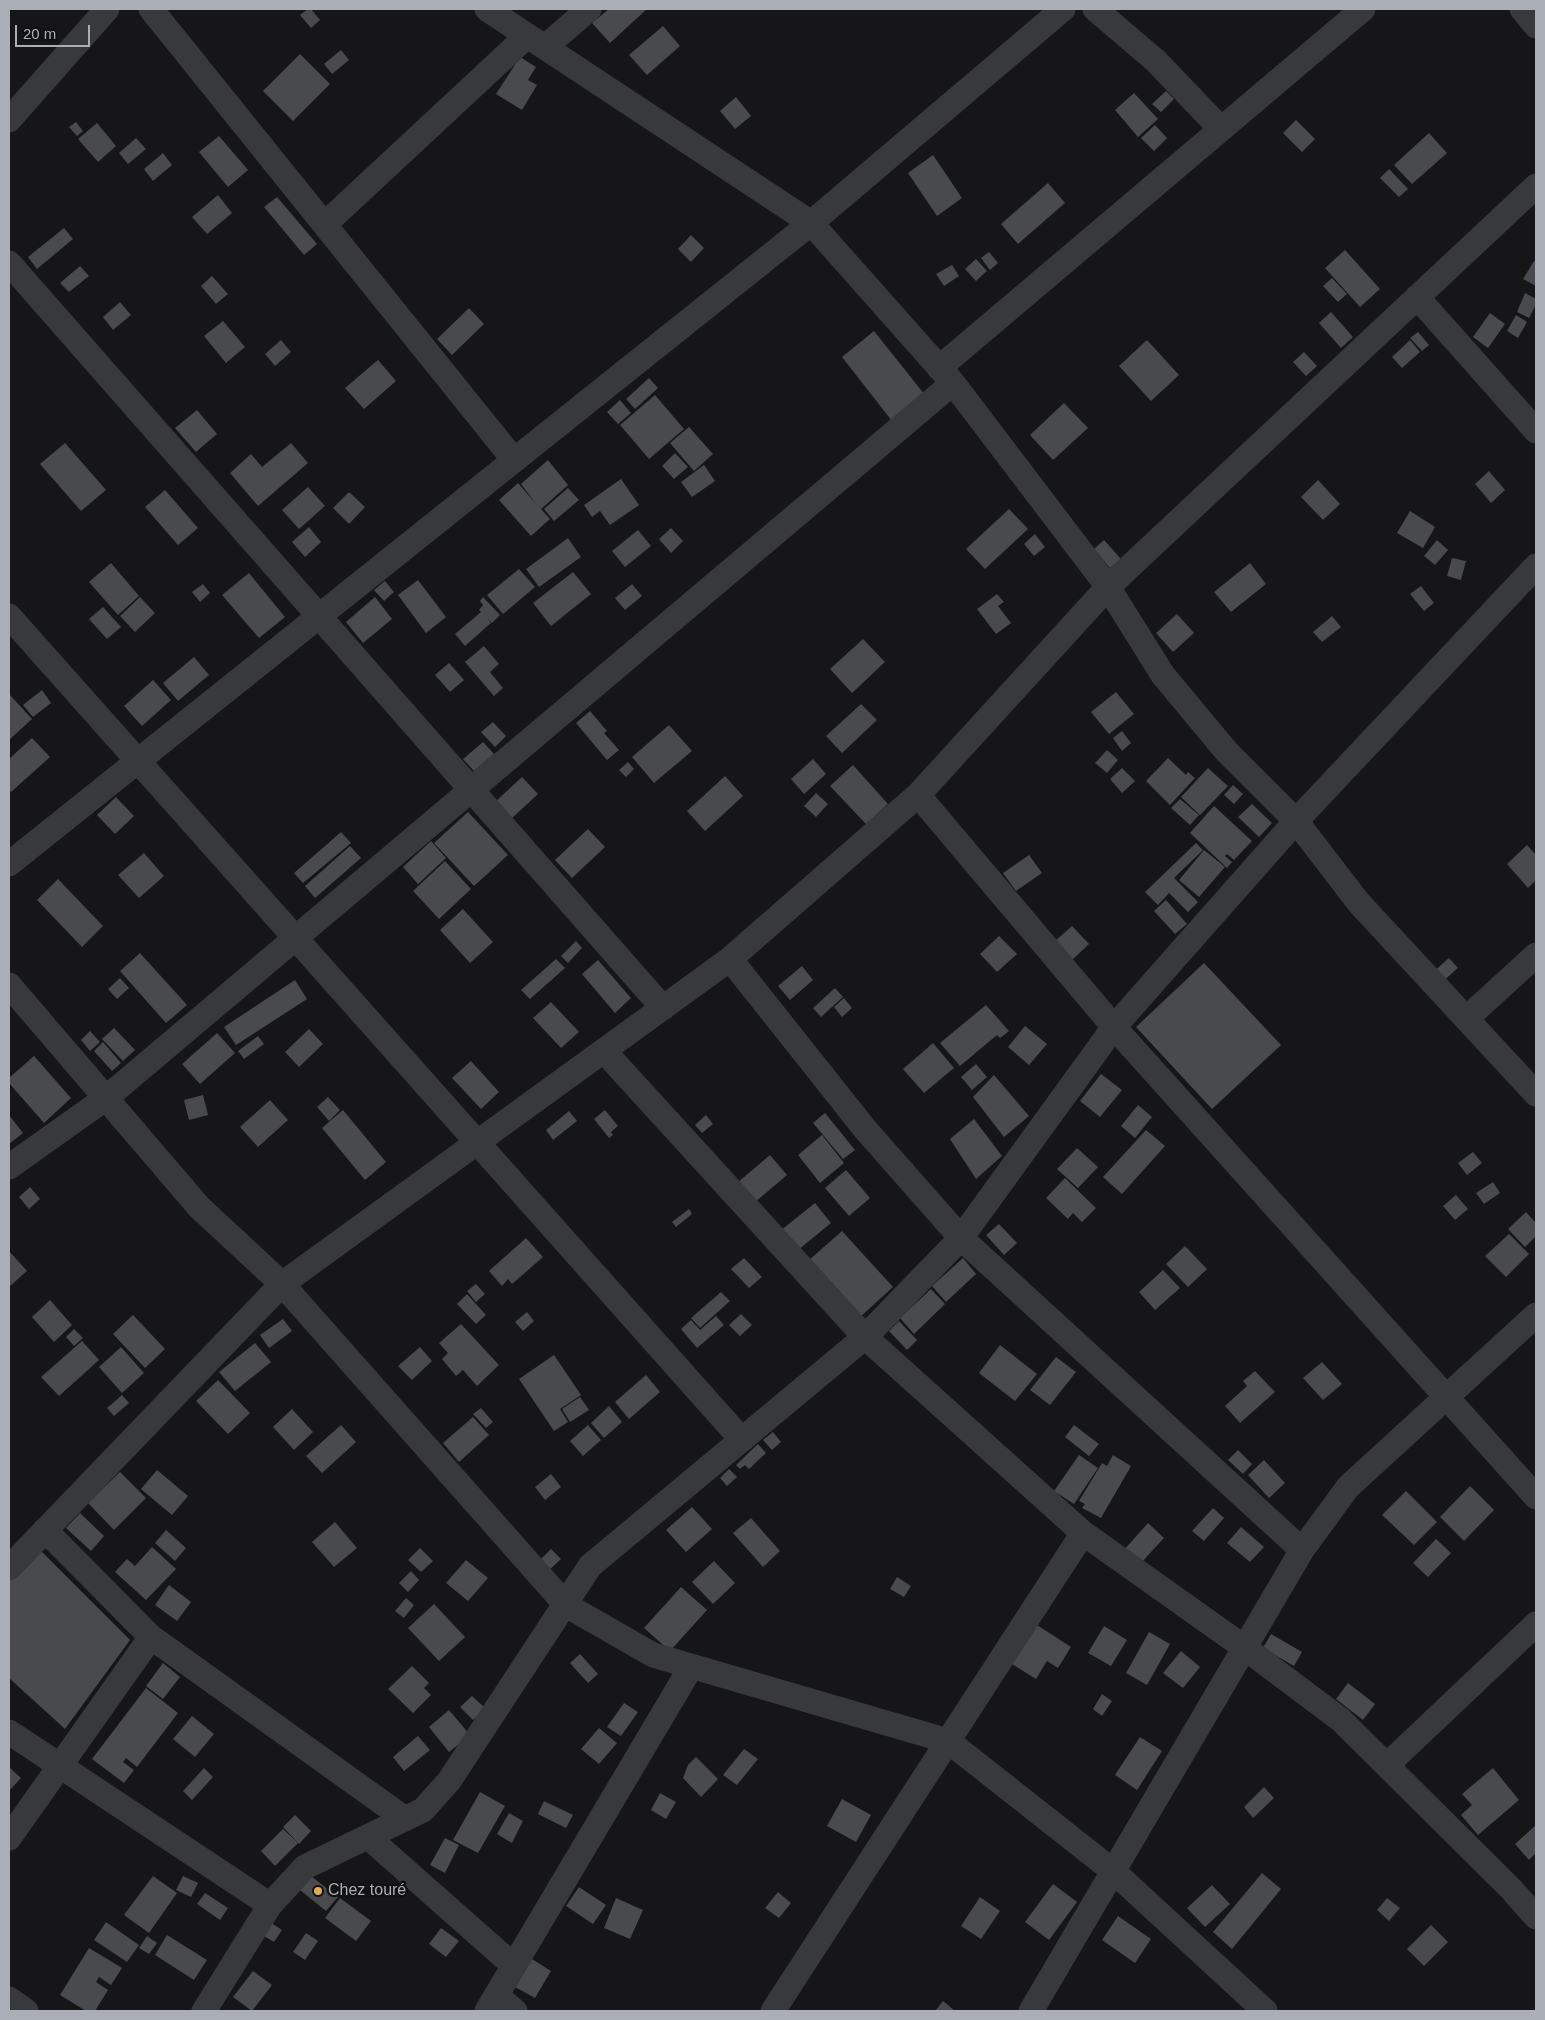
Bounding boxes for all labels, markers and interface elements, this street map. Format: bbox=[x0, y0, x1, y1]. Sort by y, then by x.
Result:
scale bar bbox=[18, 15, 92, 47]
text: 20 m bbox=[23, 25, 56, 42]
place label: Chez touré bbox=[328, 1881, 406, 1901]
marker: Chez touré bbox=[312, 1885, 324, 1897]

